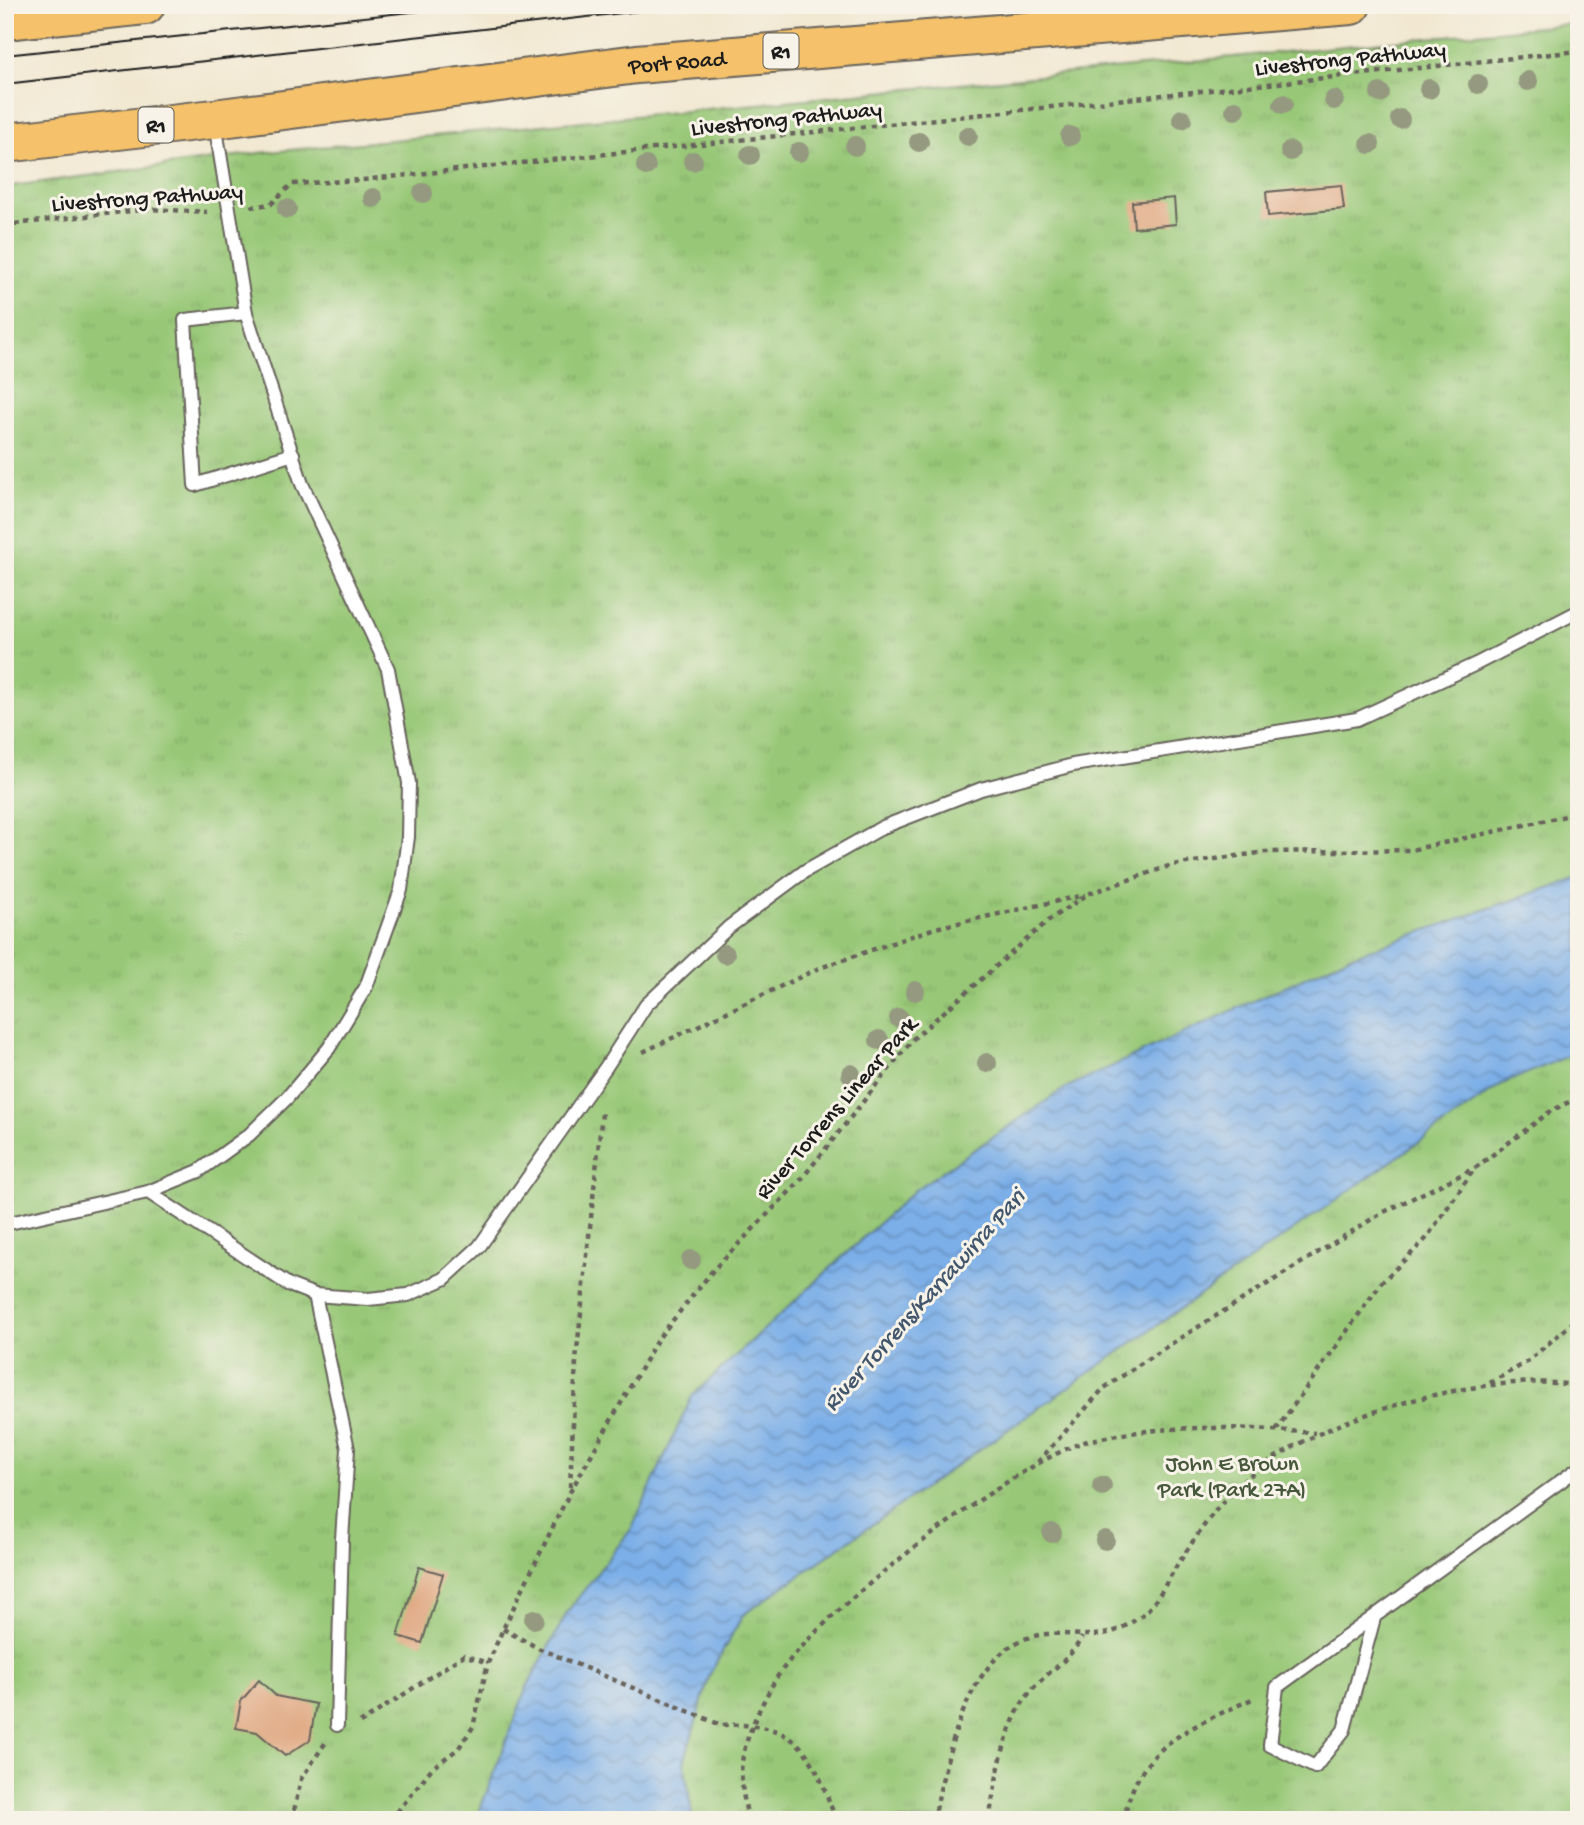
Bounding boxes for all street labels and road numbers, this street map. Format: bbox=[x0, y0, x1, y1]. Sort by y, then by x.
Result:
road number: R1 bbox=[764, 34, 798, 68]
street label: Livestrong Pathway bbox=[1254, 37, 1447, 84]
street label: Port Road bbox=[626, 47, 729, 82]
street label: Livestrong Pathway bbox=[690, 97, 883, 144]
road number: R1 bbox=[138, 108, 174, 142]
street label: Livestrong Pathway bbox=[51, 179, 244, 220]
street label: River Torrens Linear Park bbox=[751, 1011, 926, 1206]

